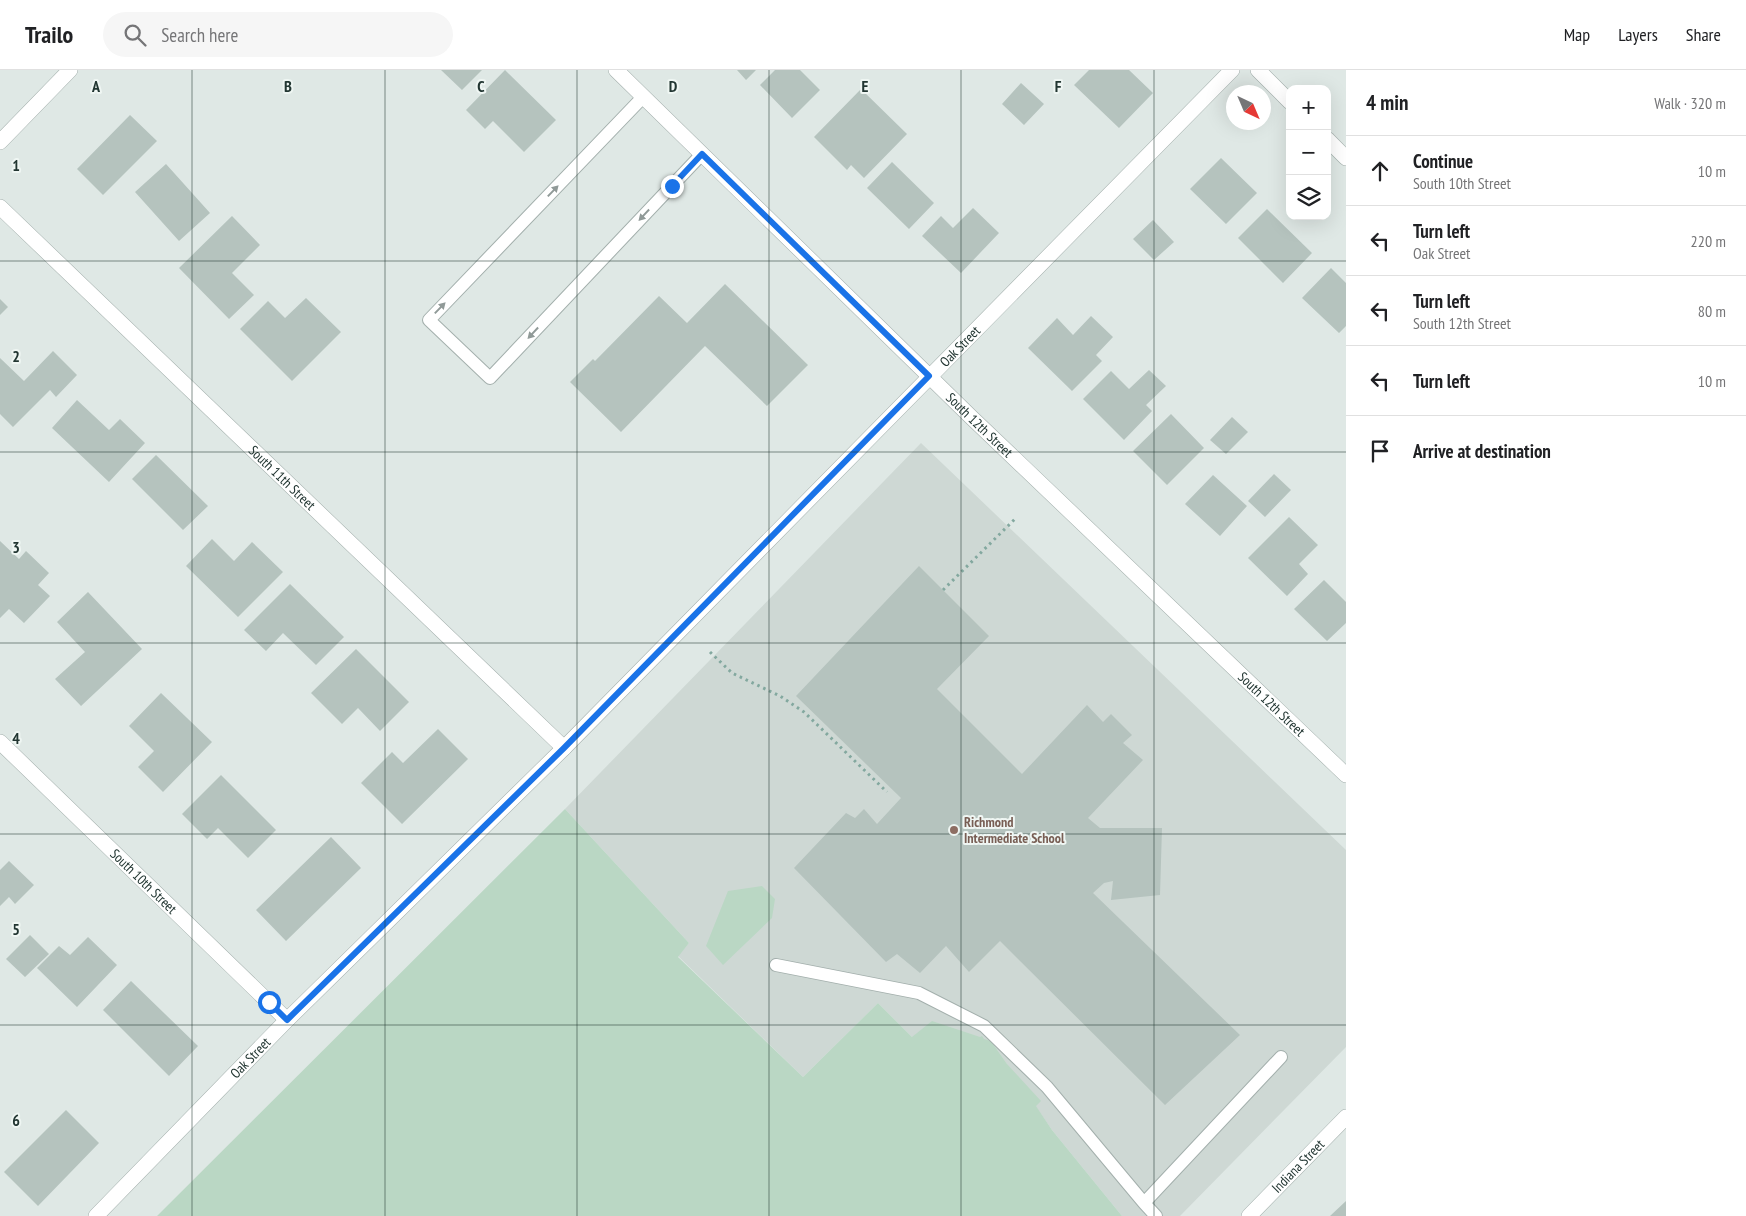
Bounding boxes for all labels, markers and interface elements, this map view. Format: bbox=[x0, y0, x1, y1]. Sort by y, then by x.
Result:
search box bbox=[103, 12, 453, 57]
text: Trailo bbox=[25, 19, 73, 50]
icon: search bbox=[121, 21, 149, 49]
text: Search here bbox=[161, 23, 238, 47]
text: Map bbox=[1564, 23, 1590, 46]
text: Layers bbox=[1618, 23, 1658, 46]
text: Share bbox=[1686, 23, 1721, 46]
text: A bbox=[91, 76, 101, 96]
text: B bbox=[284, 76, 292, 96]
text: C bbox=[477, 76, 485, 96]
text: D bbox=[669, 76, 678, 96]
text: E bbox=[862, 76, 869, 96]
text: F bbox=[1055, 76, 1062, 96]
north arrow bbox=[1226, 85, 1271, 130]
map controls bbox=[1286, 85, 1331, 220]
button: + bbox=[1286, 85, 1331, 130]
text: 4 min bbox=[1366, 89, 1408, 116]
text: Walk · 320 m bbox=[1654, 93, 1726, 113]
button: − bbox=[1286, 130, 1331, 175]
text: Continue bbox=[1413, 149, 1473, 173]
text: 1 bbox=[12, 155, 20, 175]
icon: ahead bbox=[1366, 157, 1394, 185]
text: 10 m bbox=[1698, 161, 1726, 181]
text: South 10th Street bbox=[1413, 173, 1511, 193]
route end bbox=[661, 175, 684, 198]
button: layers bbox=[1286, 175, 1331, 220]
one-way arrow bbox=[547, 186, 559, 198]
one-way arrow bbox=[638, 209, 650, 221]
text: Turn left bbox=[1413, 219, 1470, 243]
icon: left bbox=[1366, 227, 1394, 255]
text: 220 m bbox=[1691, 231, 1726, 251]
text: Oak Street bbox=[1413, 243, 1471, 263]
text: Turn left bbox=[1413, 289, 1470, 313]
icon: left bbox=[1366, 297, 1394, 325]
text: 80 m bbox=[1698, 301, 1726, 321]
one-way arrow bbox=[434, 303, 446, 315]
text: South 12th Street bbox=[1413, 313, 1511, 333]
street label: Oak Street bbox=[936, 322, 984, 370]
one-way arrow bbox=[527, 327, 539, 339]
text: 2 bbox=[12, 346, 20, 366]
icon: left bbox=[1366, 367, 1394, 395]
text: Turn left bbox=[1413, 369, 1470, 393]
text: 10 m bbox=[1698, 371, 1726, 391]
street label: South 12th Street bbox=[942, 389, 1017, 461]
icon: arrive bbox=[1366, 437, 1394, 465]
text: Arrive at destination bbox=[1413, 439, 1551, 463]
street label: South 11th Street bbox=[245, 441, 319, 514]
text: 3 bbox=[12, 537, 20, 557]
street label: South 12th Street bbox=[1234, 668, 1309, 740]
text: 4 bbox=[12, 728, 20, 748]
place label: Richmond Intermediate School bbox=[964, 813, 1065, 847]
marker: Richmond Intermediate School bbox=[948, 824, 960, 836]
street label: South 10th Street bbox=[107, 845, 181, 918]
text: 5 bbox=[12, 919, 20, 939]
route start bbox=[258, 991, 281, 1014]
street label: Oak Street bbox=[226, 1033, 274, 1082]
text: 6 bbox=[12, 1110, 20, 1130]
street label: Indiana Street bbox=[1268, 1135, 1328, 1197]

